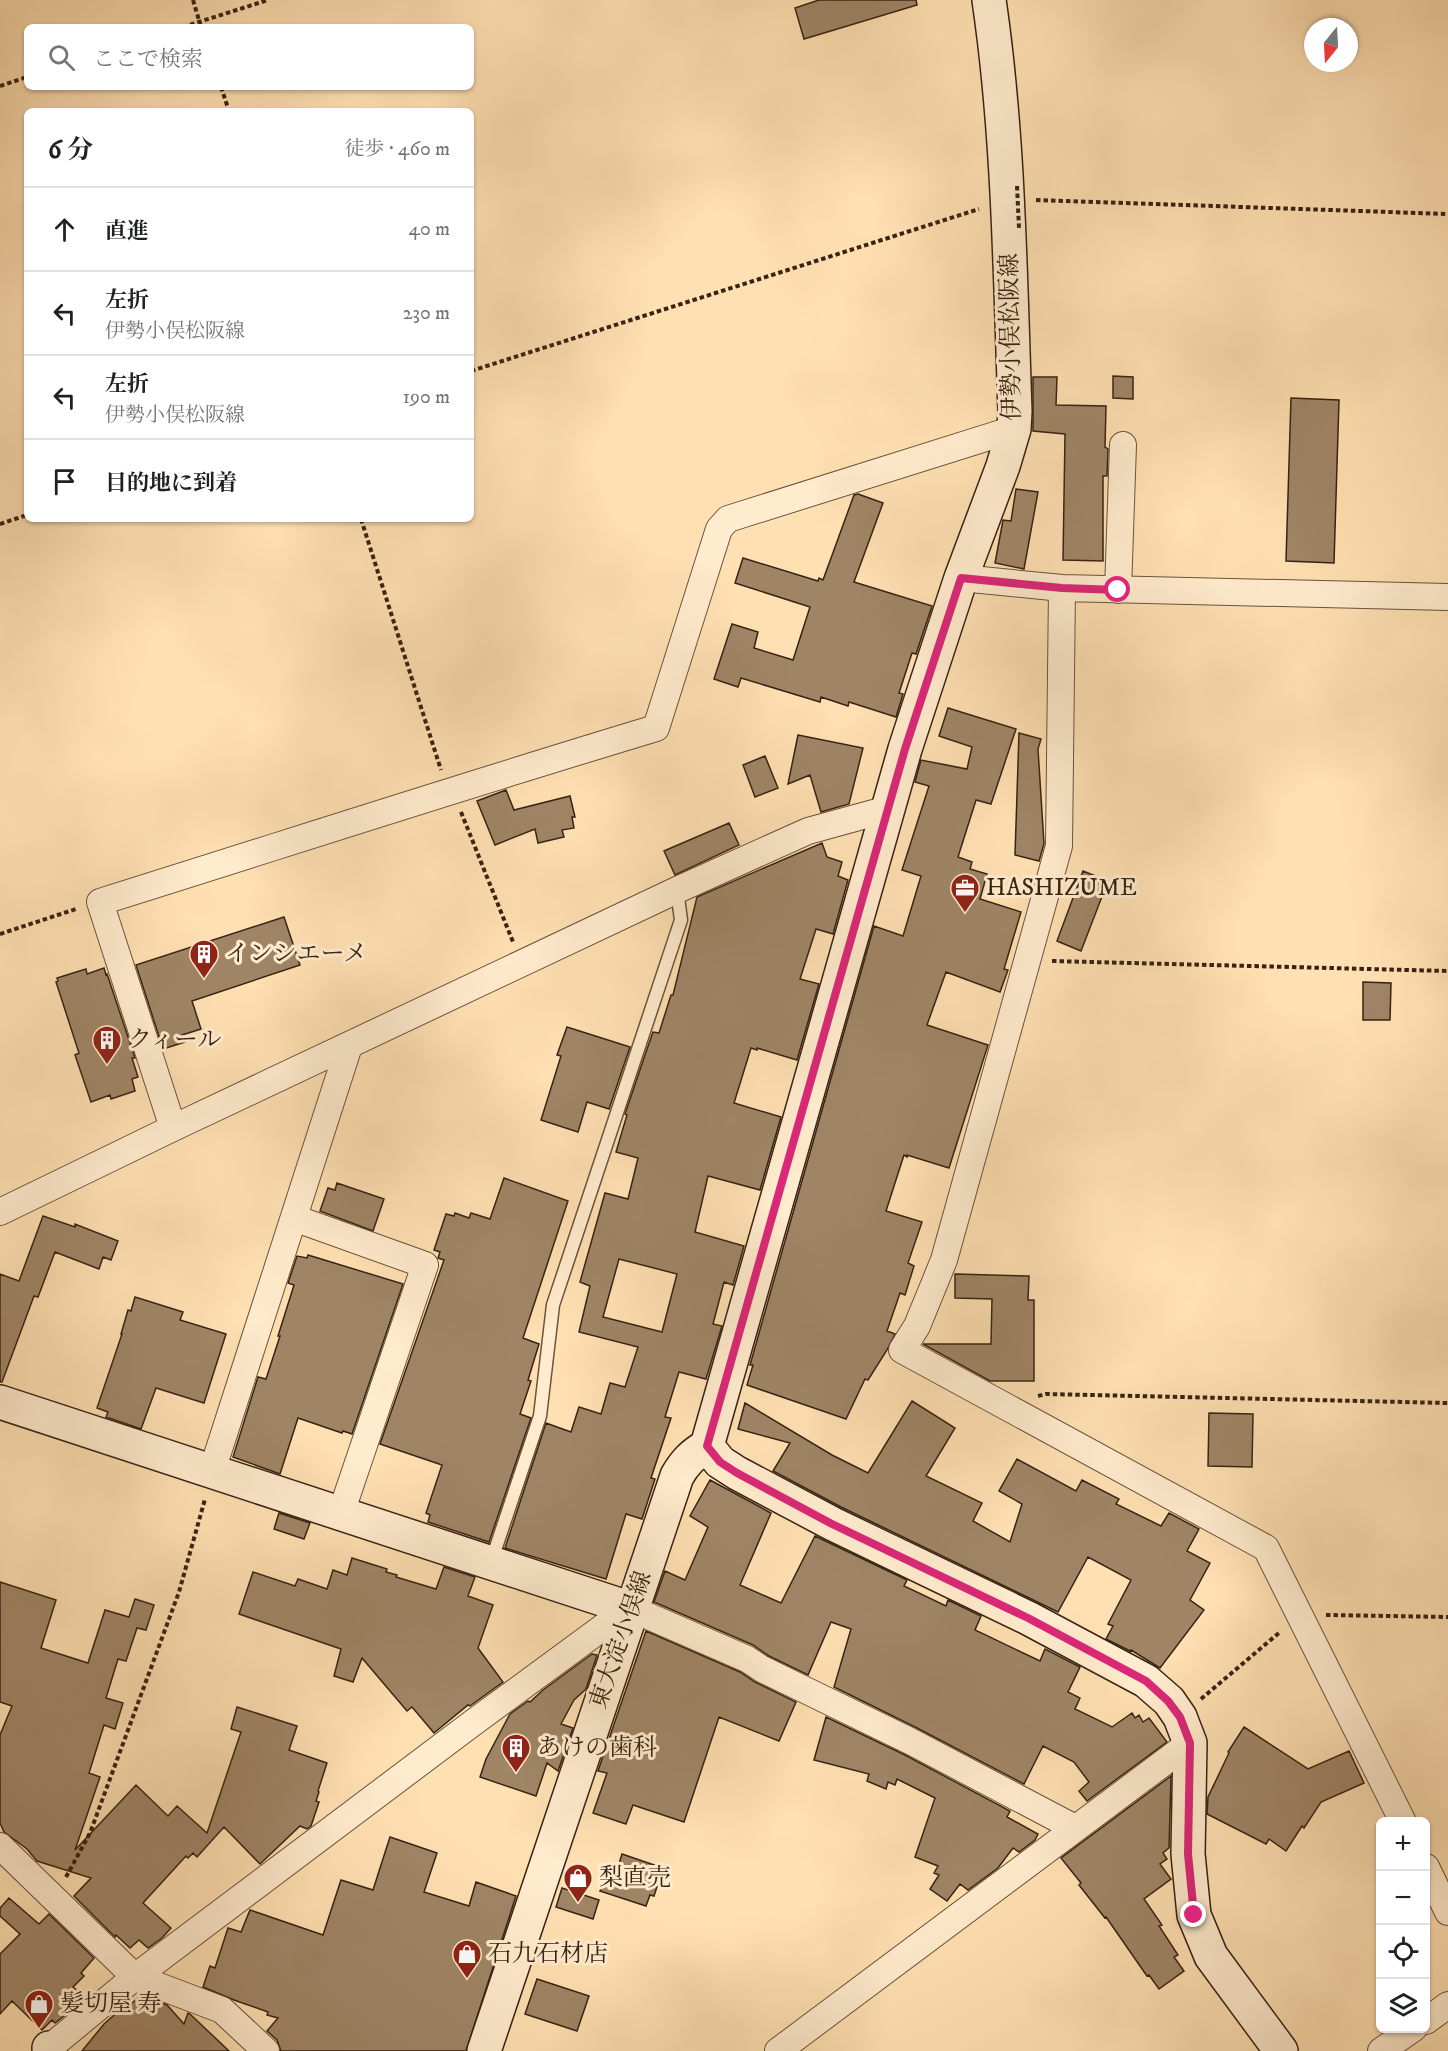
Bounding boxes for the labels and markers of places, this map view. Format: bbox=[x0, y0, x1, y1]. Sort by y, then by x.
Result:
office icon: HASHIZUME bbox=[949, 872, 981, 914]
place label: HASHIZUME bbox=[986, 873, 1137, 903]
building icon: インシエーメ bbox=[188, 938, 220, 980]
place label: インシエーメ bbox=[225, 939, 367, 969]
building icon: クィール bbox=[91, 1024, 123, 1066]
place label: クィール bbox=[128, 1025, 222, 1055]
building icon: あけの歯科 bbox=[500, 1732, 532, 1774]
place label: あけの歯科 bbox=[537, 1733, 657, 1763]
shop icon: 梨直売 bbox=[562, 1862, 594, 1904]
place label: 梨直売 bbox=[599, 1863, 671, 1893]
shop icon: 石九石材店 bbox=[451, 1938, 483, 1980]
place label: 石九石材店 bbox=[488, 1939, 608, 1969]
shop icon: 髪切屋 寿 bbox=[23, 1988, 55, 2030]
place label: 髪切屋 寿 bbox=[60, 1989, 161, 2019]

